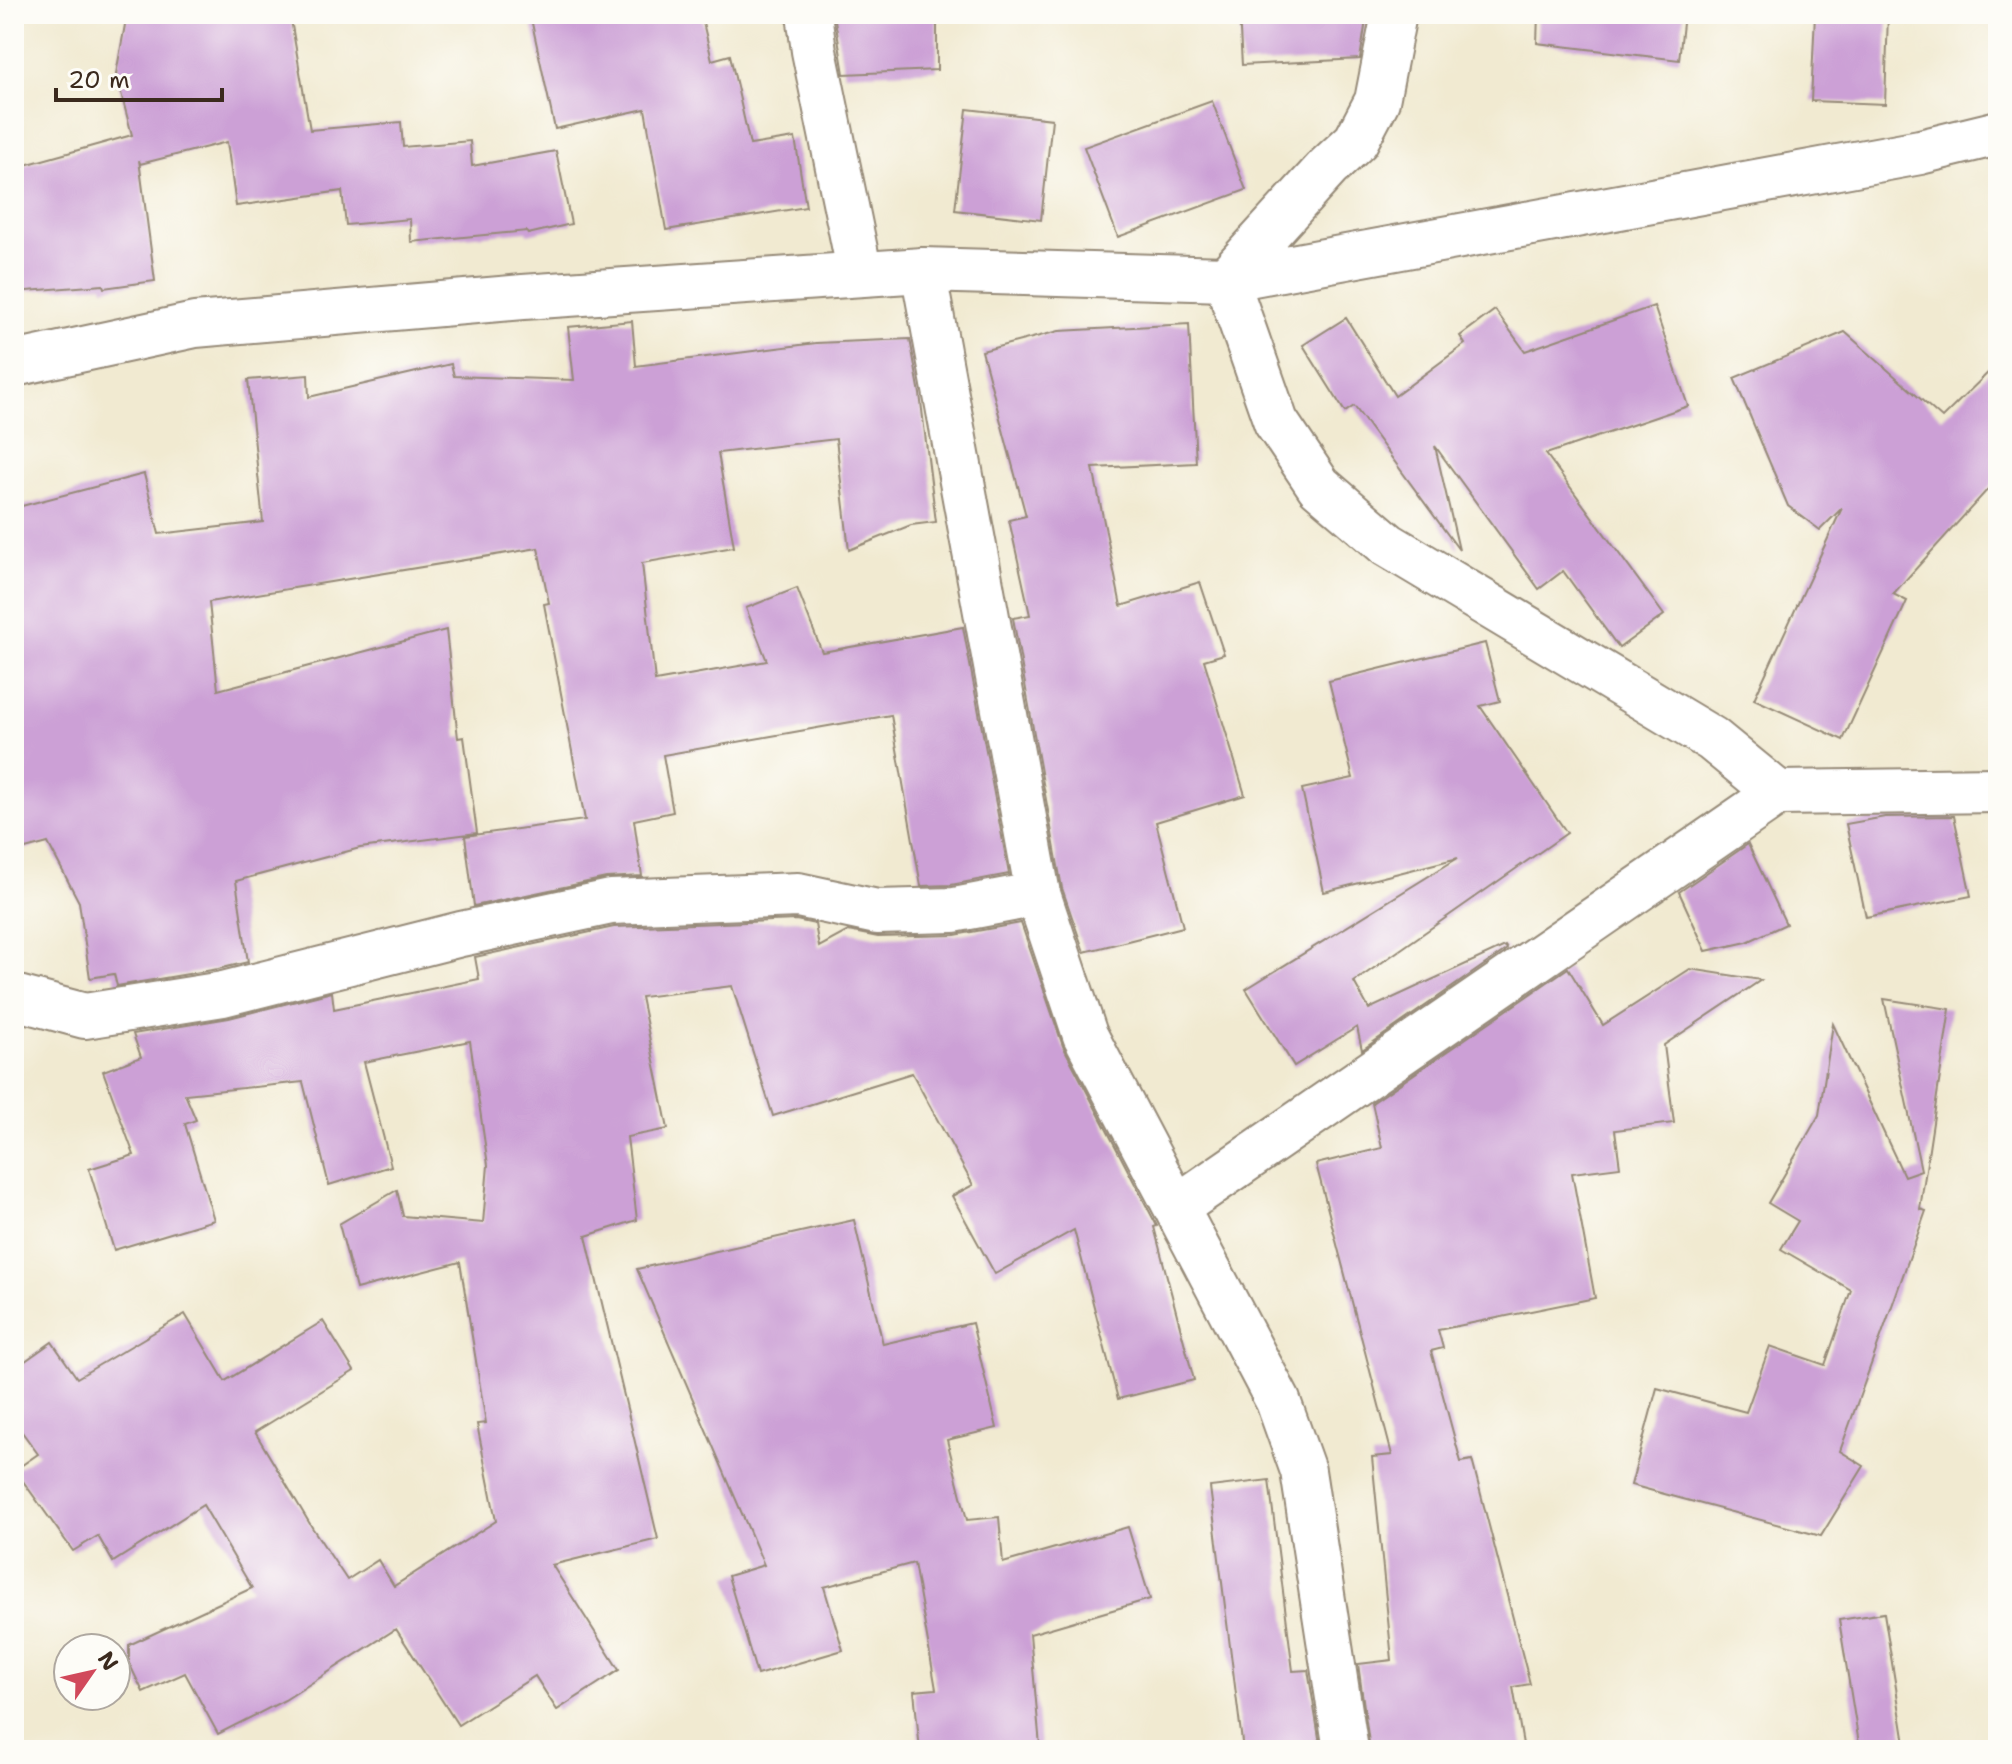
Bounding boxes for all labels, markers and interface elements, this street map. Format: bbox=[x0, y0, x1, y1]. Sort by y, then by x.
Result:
scale bar bbox=[56, 52, 222, 102]
text: 20 m bbox=[68, 64, 130, 96]
north arrow bbox=[52, 1632, 132, 1712]
text: N bbox=[91, 1646, 125, 1676]

